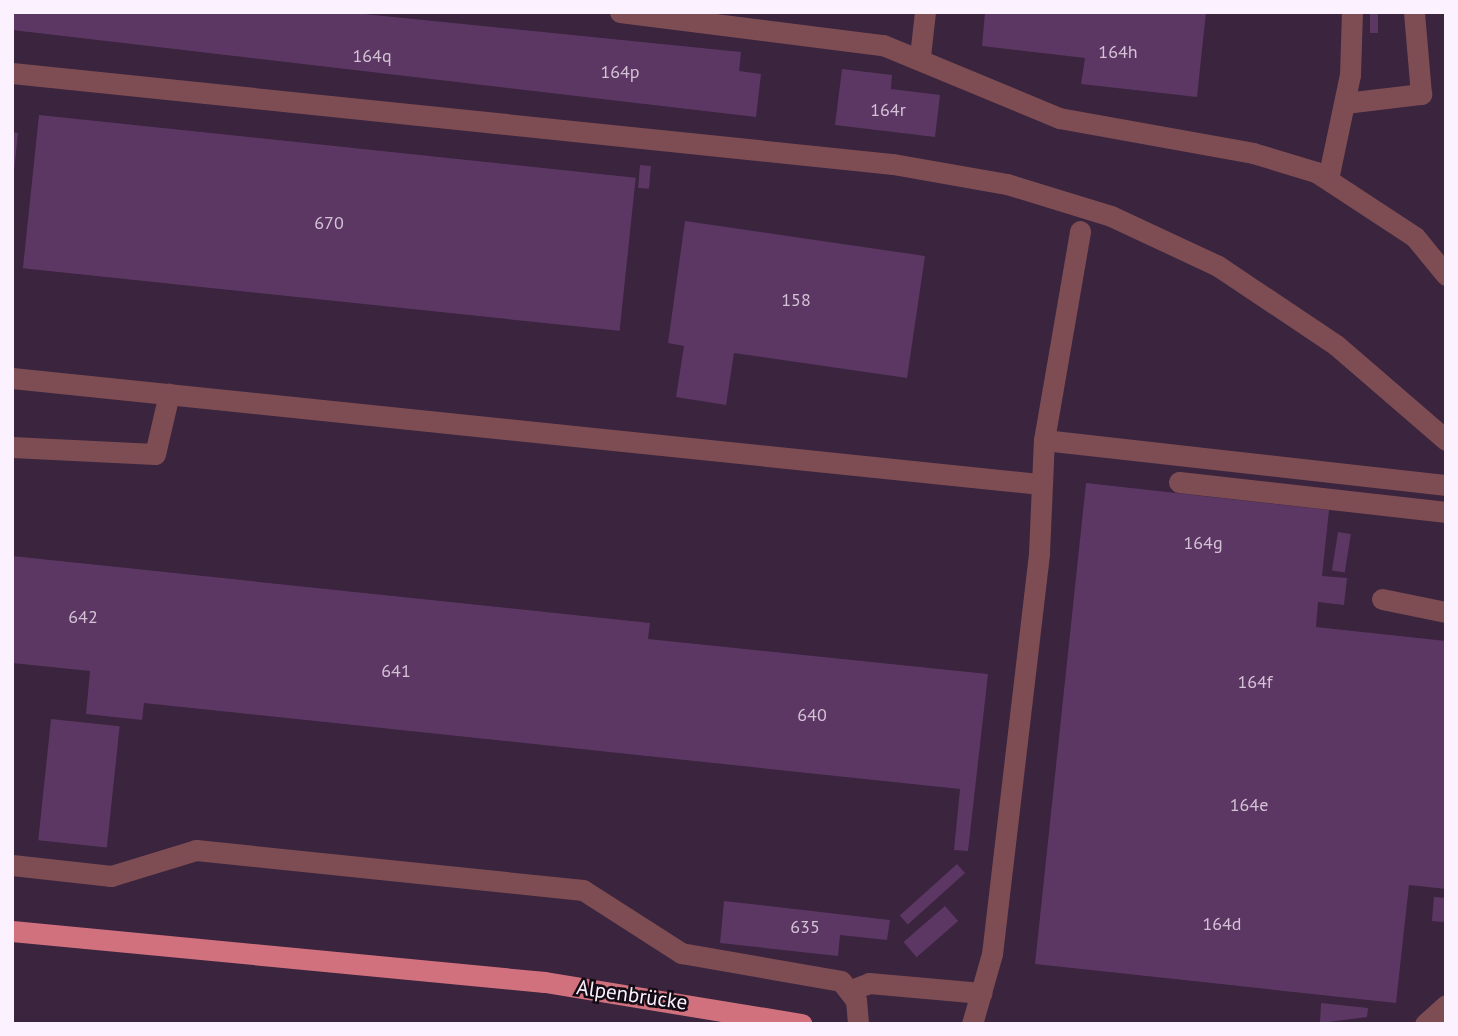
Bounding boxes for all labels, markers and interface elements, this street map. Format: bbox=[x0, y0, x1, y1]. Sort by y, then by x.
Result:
house number: 164h bbox=[1098, 41, 1138, 63]
house number: 164q bbox=[352, 45, 392, 67]
house number: 164p bbox=[600, 61, 640, 83]
house number: 164r bbox=[870, 99, 906, 121]
house number: 670 bbox=[314, 212, 344, 234]
house number: 158 bbox=[781, 289, 811, 311]
house number: 164g bbox=[1183, 532, 1223, 554]
house number: 642 bbox=[68, 606, 98, 628]
house number: 641 bbox=[381, 660, 411, 682]
house number: 164f bbox=[1237, 671, 1273, 693]
house number: 640 bbox=[797, 704, 827, 726]
house number: 164e bbox=[1230, 794, 1268, 816]
house number: 164d bbox=[1202, 913, 1242, 935]
house number: 635 bbox=[790, 916, 820, 938]
street label: Alpenbrücke bbox=[575, 975, 689, 1015]

